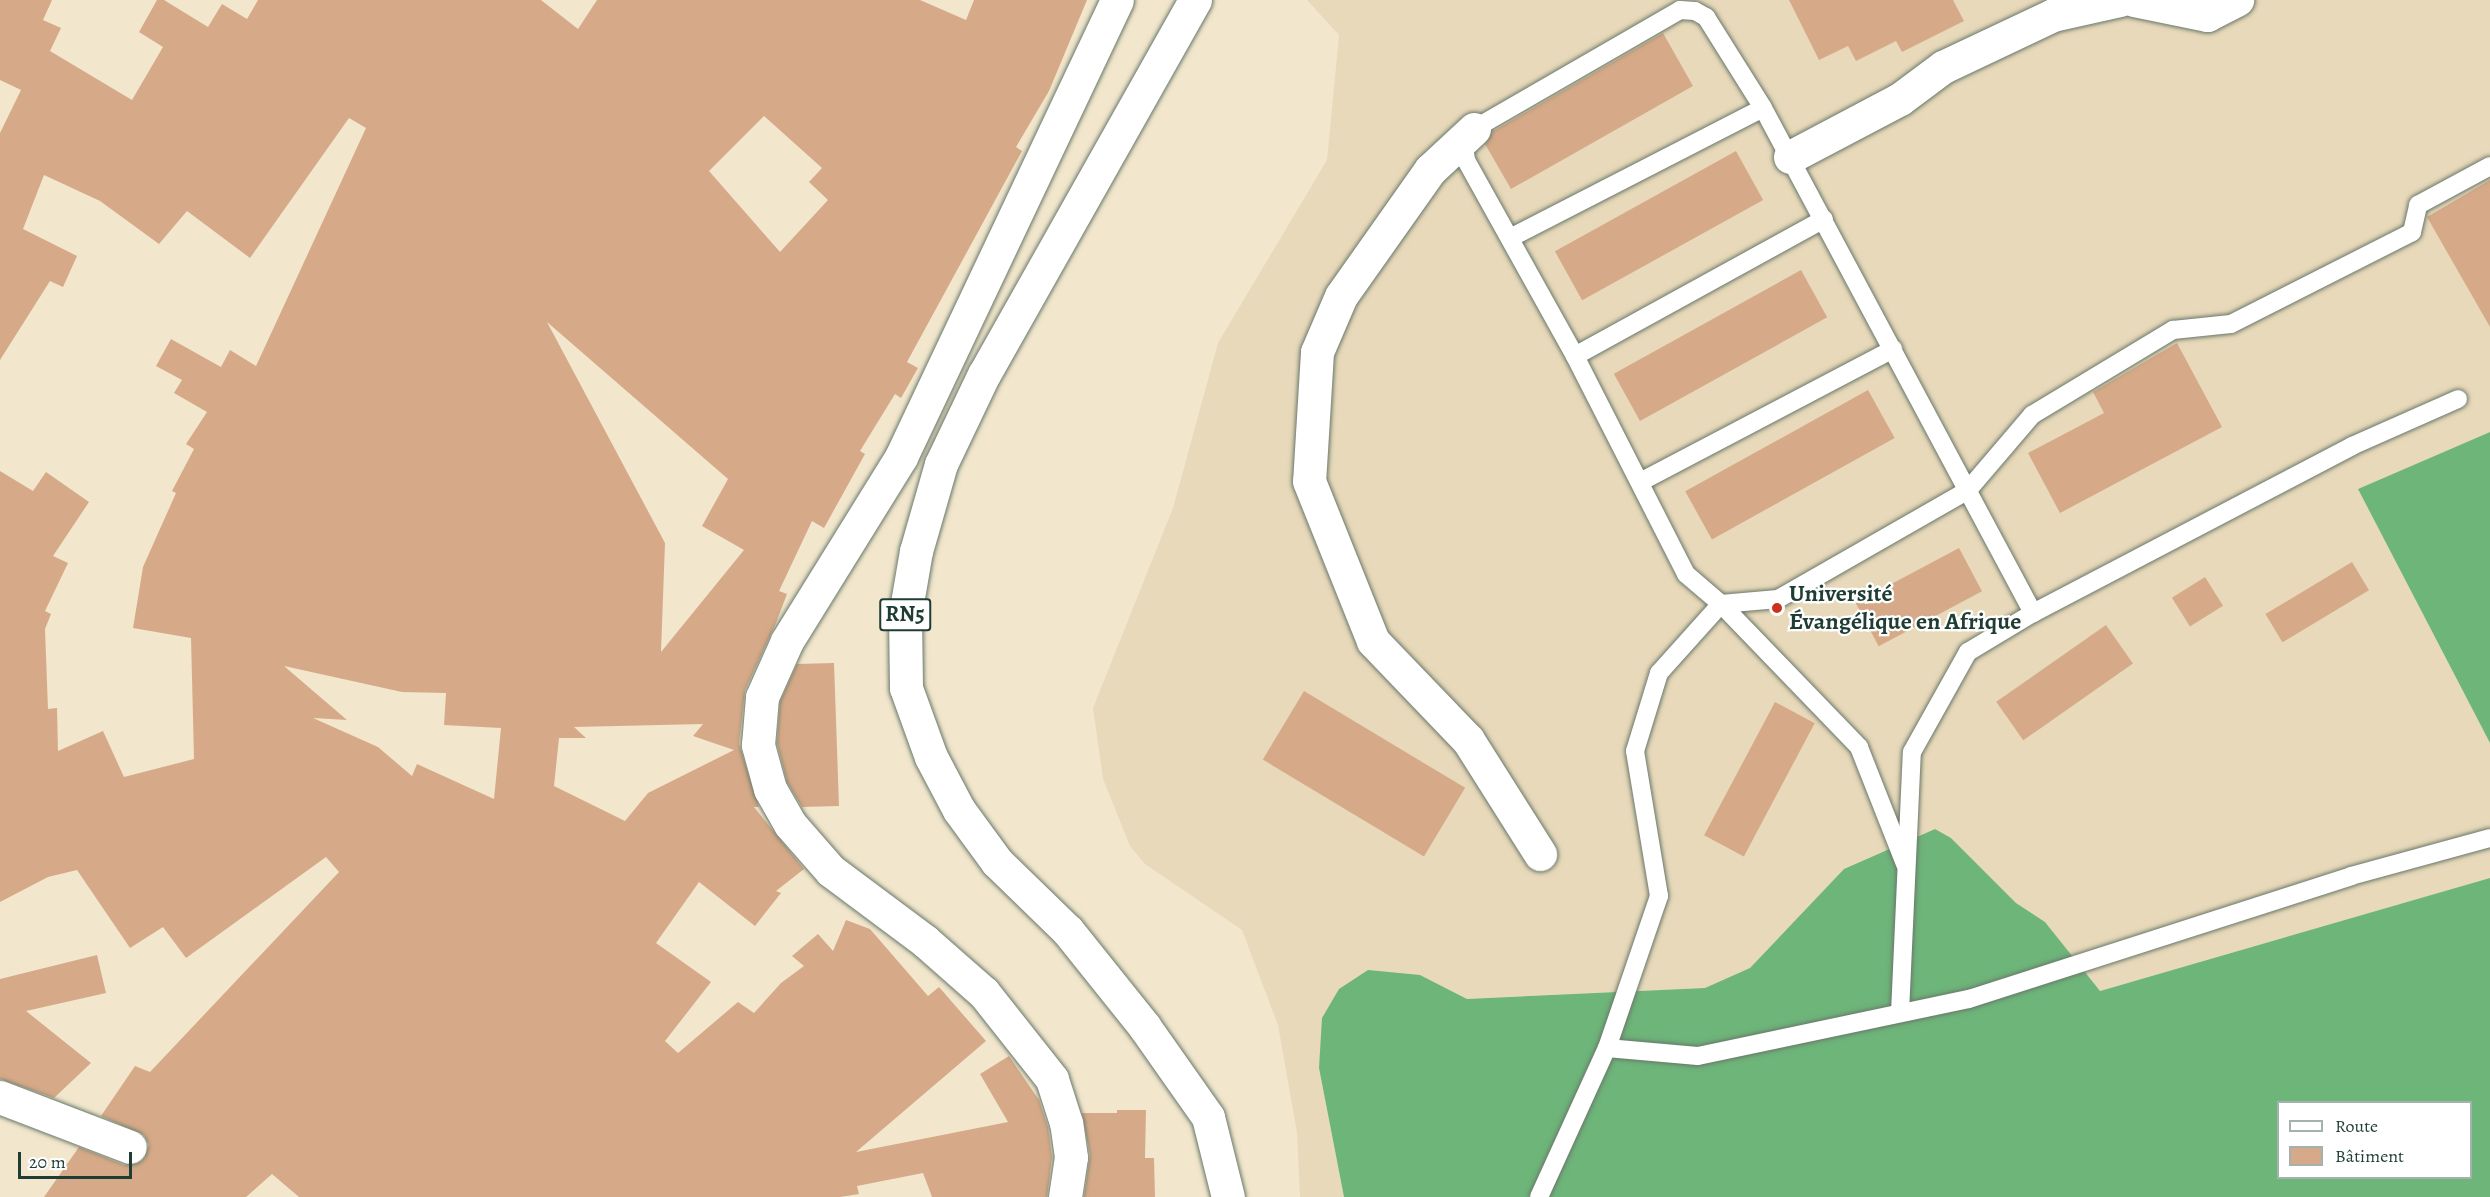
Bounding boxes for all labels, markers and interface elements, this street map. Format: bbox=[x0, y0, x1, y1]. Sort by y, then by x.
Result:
place label: Université Évangélique en Afrique bbox=[1789, 580, 2021, 636]
road number: RN5 bbox=[878, 596, 932, 634]
marker: Université Évangélique en Afrique bbox=[1770, 601, 1784, 615]
legend bbox=[2277, 1101, 2472, 1179]
text: Route bbox=[2335, 1114, 2378, 1138]
scale bar bbox=[21, 1140, 135, 1178]
text: Bâtiment bbox=[2335, 1144, 2404, 1168]
text: 20 m bbox=[29, 1150, 66, 1174]

